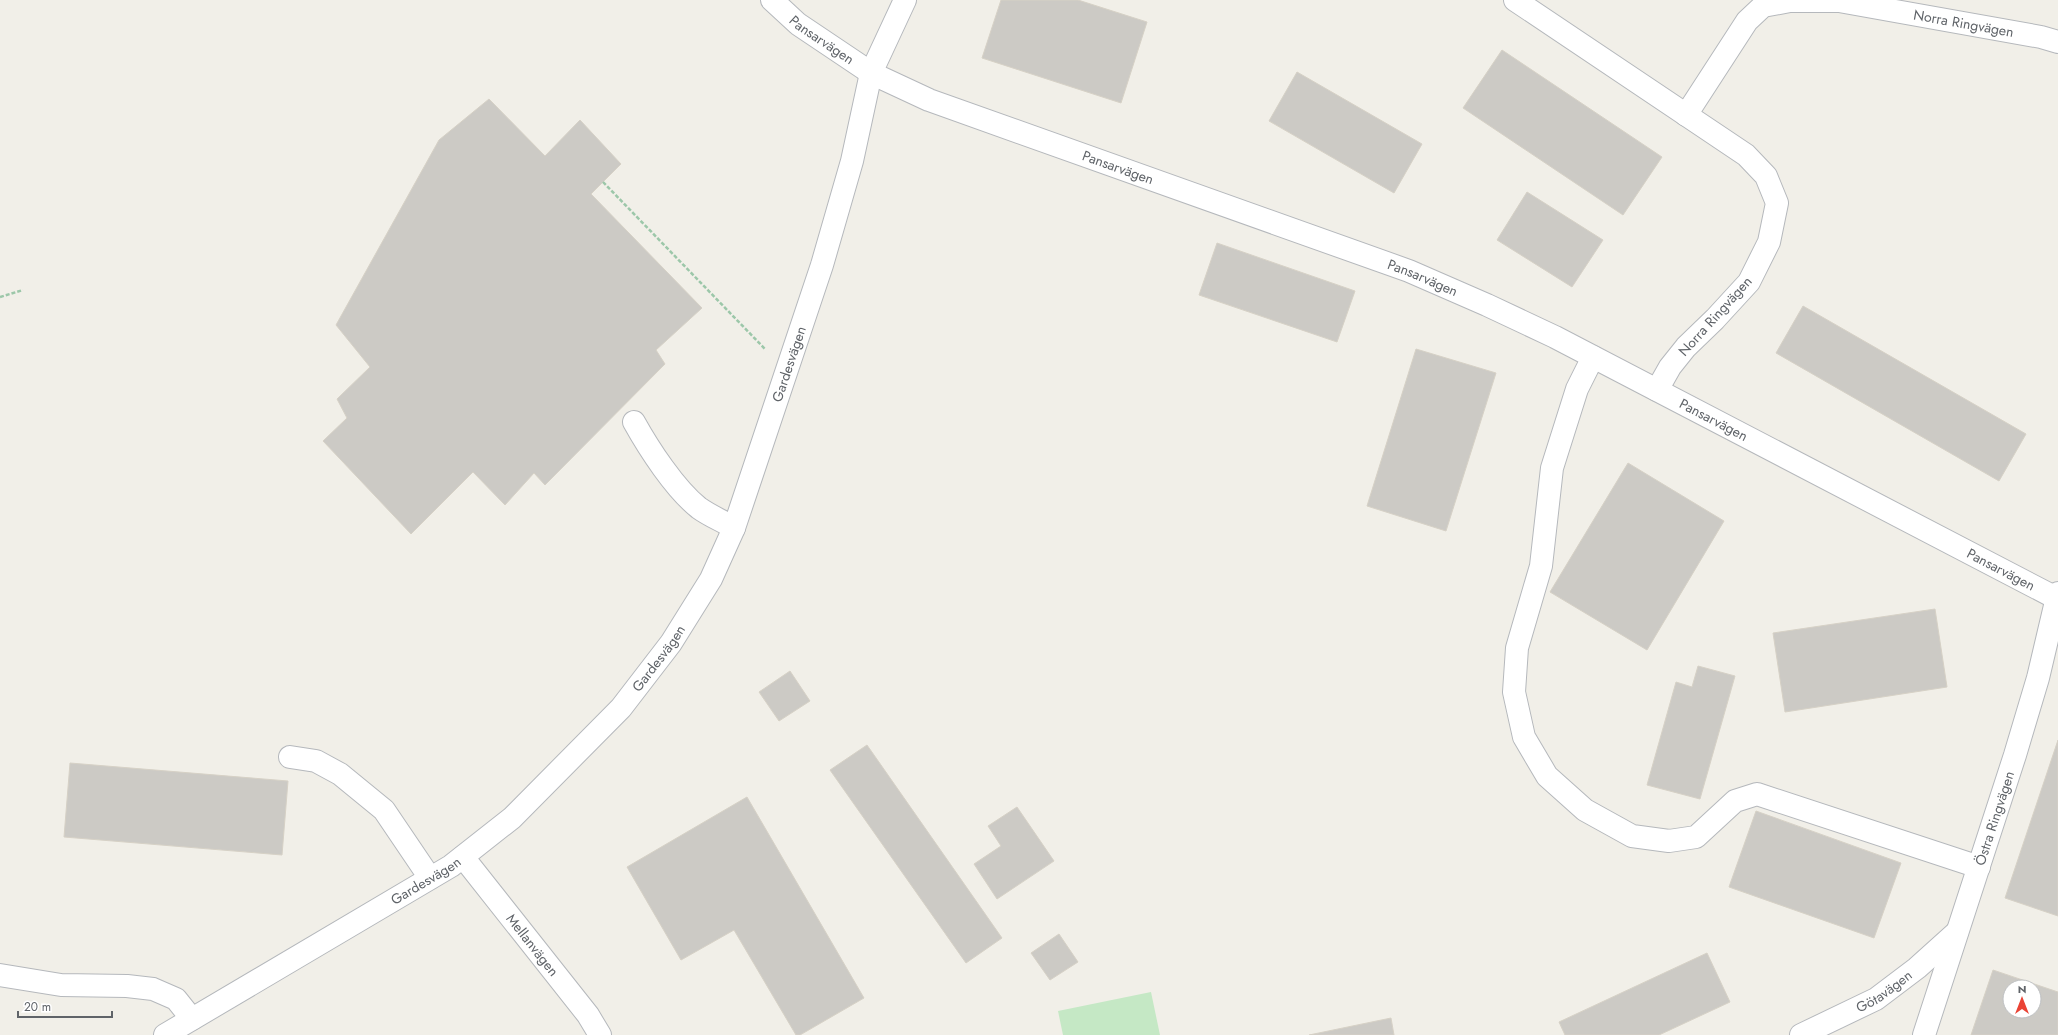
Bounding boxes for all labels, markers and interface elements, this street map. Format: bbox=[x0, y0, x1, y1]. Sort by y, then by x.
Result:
street label: Norra Ringvägen bbox=[1912, 4, 2015, 42]
street label: Pansarvägen bbox=[785, 11, 858, 69]
street label: Pansarvägen bbox=[1080, 145, 1157, 189]
street label: Pansarvägen bbox=[1385, 254, 1461, 301]
street label: Norra Ringvägen bbox=[1674, 272, 1756, 360]
street label: Gardesvägen bbox=[767, 324, 811, 405]
street label: Pansarvägen bbox=[1676, 394, 1751, 446]
street label: Pansarvägen bbox=[1963, 543, 2039, 595]
street label: Gardesvägen bbox=[627, 621, 690, 696]
street label: Östra Ringvägen bbox=[1970, 768, 2019, 868]
street label: Gardesvägen bbox=[387, 852, 465, 909]
street label: Mellanvägen bbox=[502, 909, 563, 980]
street label: Götavägen bbox=[1853, 965, 1916, 1017]
north arrow bbox=[2002, 979, 2042, 1019]
text: N bbox=[2018, 981, 2026, 997]
scale bar bbox=[18, 993, 112, 1019]
text: 20 m bbox=[24, 998, 51, 1016]

